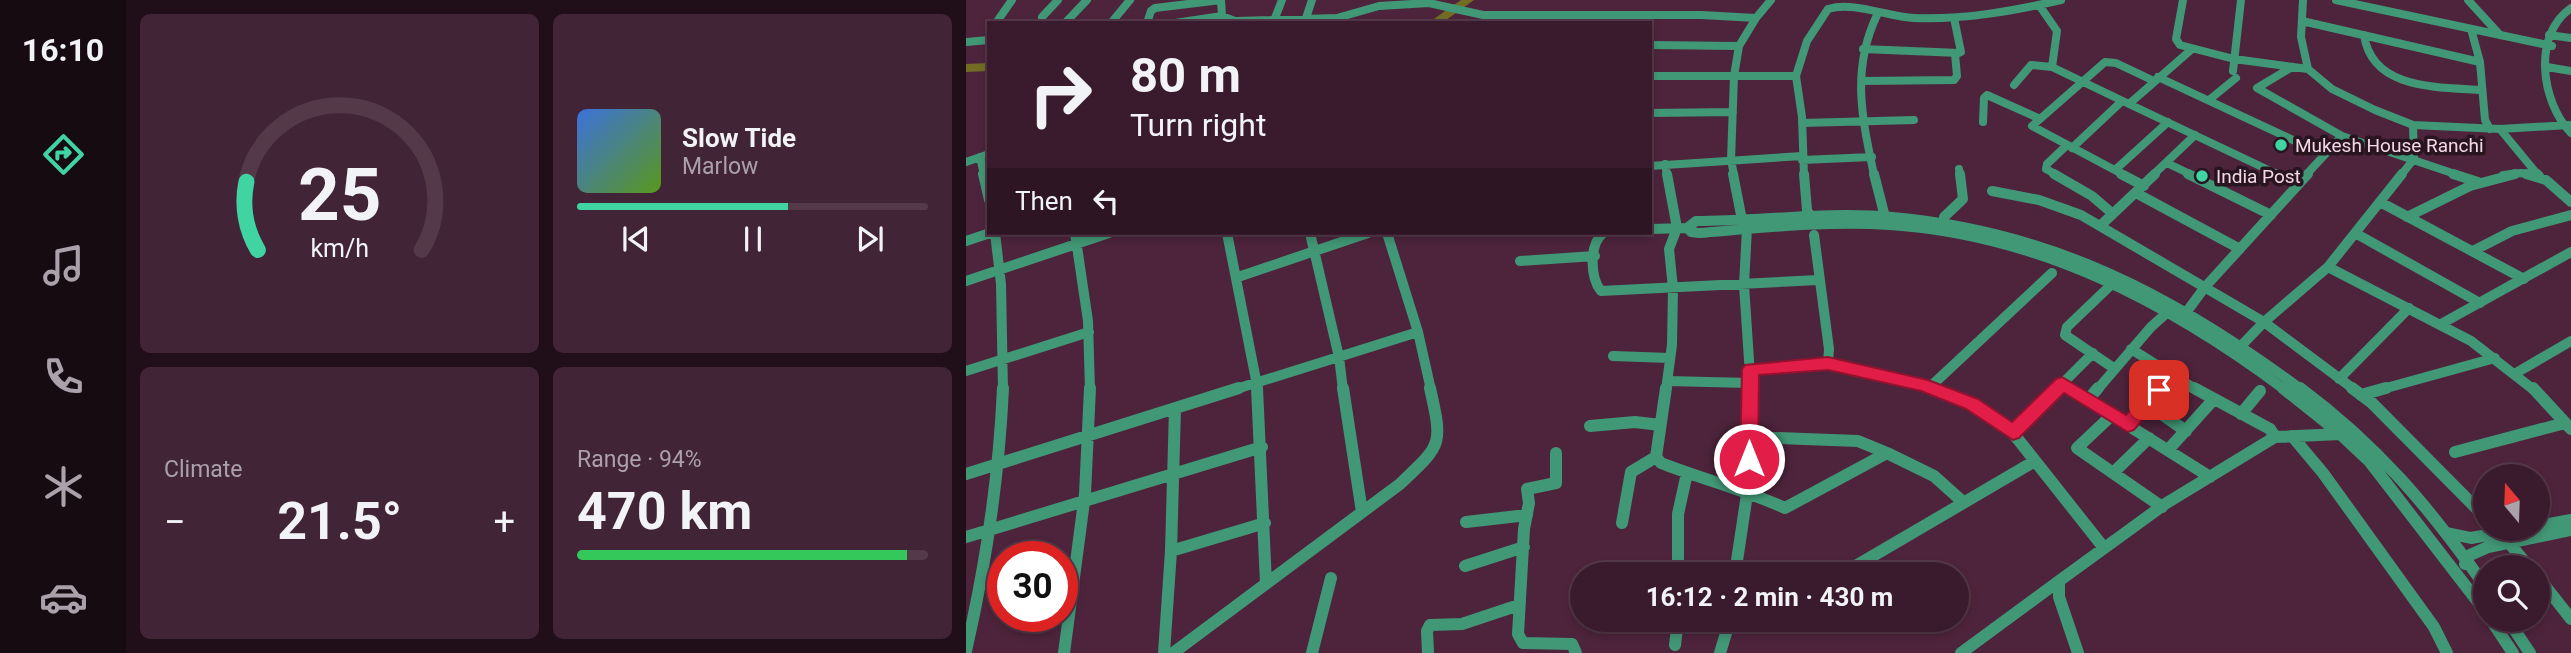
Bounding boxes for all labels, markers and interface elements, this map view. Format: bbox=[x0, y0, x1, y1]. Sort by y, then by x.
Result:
text: 16:10 bbox=[22, 31, 104, 69]
text: 80 m bbox=[1130, 47, 1241, 104]
icon: right bbox=[1015, 49, 1106, 140]
text: Turn right bbox=[1130, 106, 1266, 144]
text: Slow Tide bbox=[682, 123, 796, 153]
icon: directions bbox=[39, 130, 88, 179]
place label: Mukesh House Ranchi bbox=[2295, 134, 2484, 157]
marker: Mukesh House Ranchi bbox=[2273, 137, 2289, 153]
text: 25 bbox=[298, 152, 381, 238]
text: Marlow bbox=[682, 153, 758, 180]
place label: India Post bbox=[2216, 165, 2301, 188]
marker: India Post bbox=[2194, 168, 2210, 184]
icon: left bbox=[1087, 182, 1125, 220]
text: Then bbox=[1015, 186, 1073, 216]
icon: previous bbox=[617, 220, 655, 258]
icon: pause bbox=[734, 220, 772, 258]
icon: next bbox=[851, 220, 889, 258]
text: km/h bbox=[310, 234, 369, 263]
icon: music bbox=[39, 241, 88, 290]
icon: phone bbox=[39, 352, 88, 401]
pin bbox=[2129, 360, 2189, 420]
icon: arrive bbox=[2140, 371, 2178, 409]
position arrow bbox=[1712, 422, 1786, 496]
text: Range · 94% bbox=[577, 446, 702, 473]
text: Climate bbox=[164, 456, 243, 483]
icon: climate bbox=[39, 462, 88, 511]
north arrow bbox=[2473, 464, 2550, 541]
map controls bbox=[2473, 464, 2550, 632]
text: 470 km bbox=[577, 481, 752, 542]
text: 21.5° bbox=[277, 491, 402, 552]
text: − bbox=[164, 500, 186, 544]
text: + bbox=[493, 500, 515, 544]
speed limit sign: 30 bbox=[987, 541, 1078, 632]
button: search bbox=[2473, 555, 2550, 632]
icon: car bbox=[39, 573, 88, 622]
text: 16:12 · 2 min · 430 m bbox=[1646, 582, 1893, 612]

